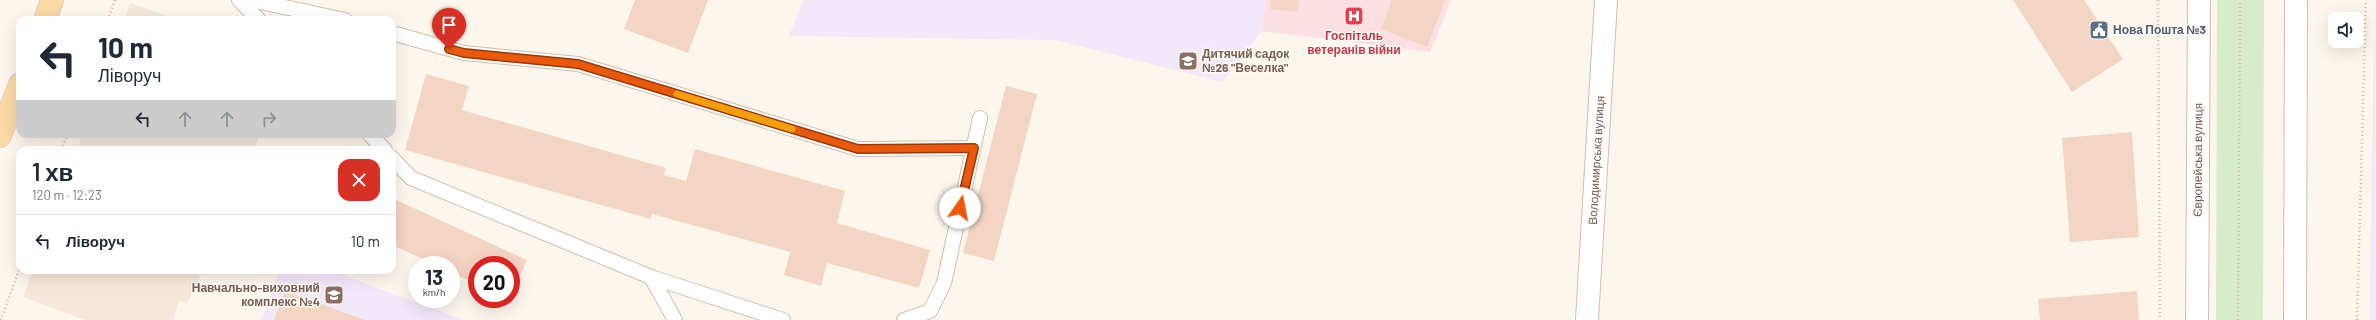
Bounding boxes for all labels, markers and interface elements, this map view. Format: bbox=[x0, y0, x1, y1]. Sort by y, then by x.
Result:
hospital icon: Госпіталь ветеранів війни bbox=[1343, 5, 1365, 27]
pin bbox=[432, 8, 466, 49]
map controls bbox=[2328, 12, 2364, 48]
button: sound bbox=[2328, 12, 2364, 48]
icon: arrive bbox=[438, 14, 460, 36]
public building icon: Нова Пошта №3 bbox=[2088, 19, 2110, 41]
place label: Нова Пошта №3 bbox=[2113, 22, 2206, 36]
place label: Госпіталь ветеранів війни bbox=[1307, 28, 1401, 57]
text: 10 m bbox=[98, 30, 153, 64]
icon: left bbox=[32, 32, 84, 84]
place label: Дитячий садок №26 "Веселка" bbox=[1202, 46, 1290, 74]
school or university icon: Дитячий садок №26 "Веселка" bbox=[1177, 50, 1199, 72]
text: Ліворуч bbox=[98, 64, 161, 86]
street label: Володимирська вулиця bbox=[1585, 95, 1607, 225]
street label: Європейська вулиця bbox=[2190, 103, 2205, 217]
icon: left bbox=[132, 108, 154, 130]
icon: ahead bbox=[174, 108, 196, 130]
icon: ahead bbox=[216, 108, 238, 130]
icon: right bbox=[258, 108, 280, 130]
text: 1 хв bbox=[32, 157, 73, 186]
button: close bbox=[338, 159, 380, 201]
text: 120 m · 12:23 bbox=[32, 187, 102, 203]
position arrow bbox=[939, 187, 981, 229]
icon: left bbox=[32, 230, 54, 252]
text: Ліворуч bbox=[66, 232, 125, 250]
text: 10 m bbox=[351, 232, 380, 250]
speed limit sign: 20 bbox=[468, 256, 520, 308]
text: 13 bbox=[425, 265, 443, 289]
place label: Навчально-виховний комплекс №4 bbox=[192, 280, 320, 308]
school or university icon: Навчально-виховний комплекс №4 bbox=[323, 284, 345, 306]
text: km/h bbox=[423, 286, 445, 298]

